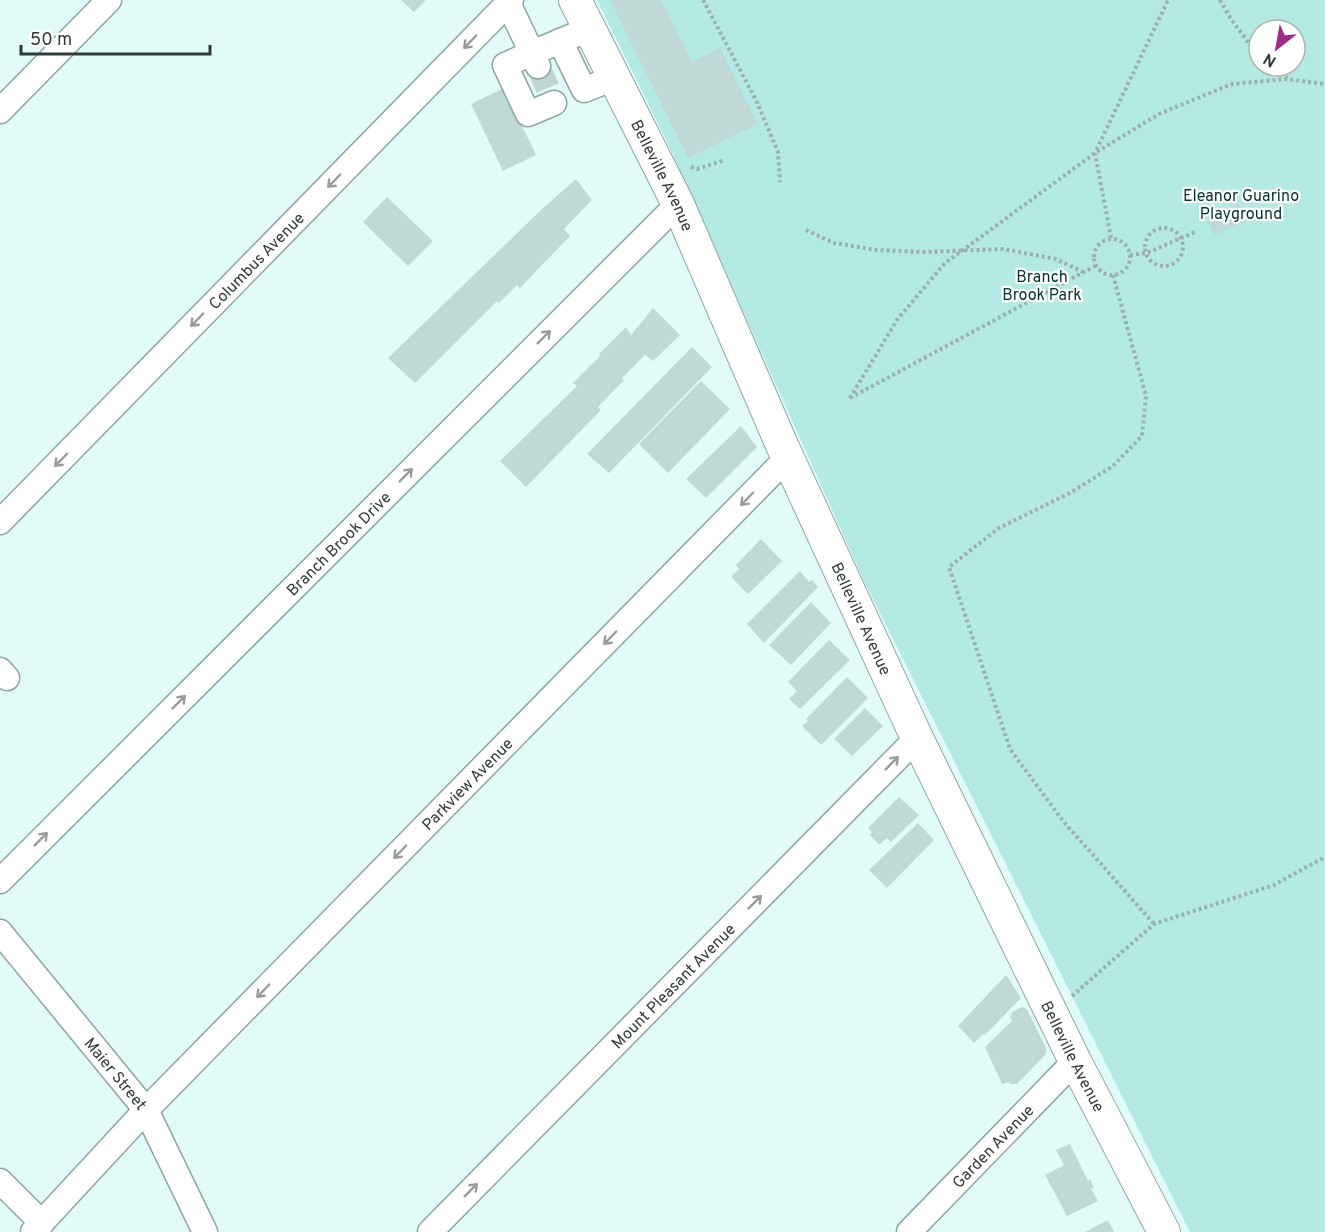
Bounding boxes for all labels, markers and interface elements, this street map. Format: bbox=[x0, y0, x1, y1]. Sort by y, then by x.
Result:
scale bar bbox=[21, 18, 210, 56]
north arrow bbox=[1247, 18, 1307, 78]
text: 50 m bbox=[30, 29, 72, 52]
one-way arrow bbox=[463, 34, 477, 49]
text: N bbox=[1260, 48, 1280, 71]
street label: Belleville Avenue bbox=[625, 117, 697, 235]
one-way arrow bbox=[326, 174, 341, 189]
park label: Eleanor Guarino Playground bbox=[1183, 187, 1299, 225]
street label: Columbus Avenue bbox=[205, 209, 310, 315]
park label: Branch Brook Park bbox=[1002, 268, 1082, 306]
one-way arrow bbox=[190, 313, 204, 328]
one-way arrow bbox=[537, 329, 552, 344]
one-way arrow bbox=[53, 452, 68, 467]
one-way arrow bbox=[399, 467, 414, 482]
street label: Branch Brook Drive bbox=[283, 488, 396, 601]
one-way arrow bbox=[740, 492, 754, 507]
street label: Belleville Avenue bbox=[825, 560, 895, 679]
one-way arrow bbox=[603, 631, 618, 646]
one-way arrow bbox=[172, 694, 187, 709]
street label: Parkview Avenue bbox=[419, 735, 518, 835]
one-way arrow bbox=[885, 756, 900, 771]
one-way arrow bbox=[34, 832, 49, 847]
one-way arrow bbox=[393, 845, 407, 860]
one-way arrow bbox=[748, 895, 763, 910]
street label: Mount Pleasant Avenue bbox=[608, 920, 741, 1054]
one-way arrow bbox=[256, 984, 271, 999]
street label: Belleville Avenue bbox=[1035, 998, 1108, 1116]
street label: Maier Street bbox=[79, 1034, 150, 1115]
street label: Garden Avenue bbox=[949, 1101, 1039, 1193]
one-way arrow bbox=[463, 1183, 478, 1198]

